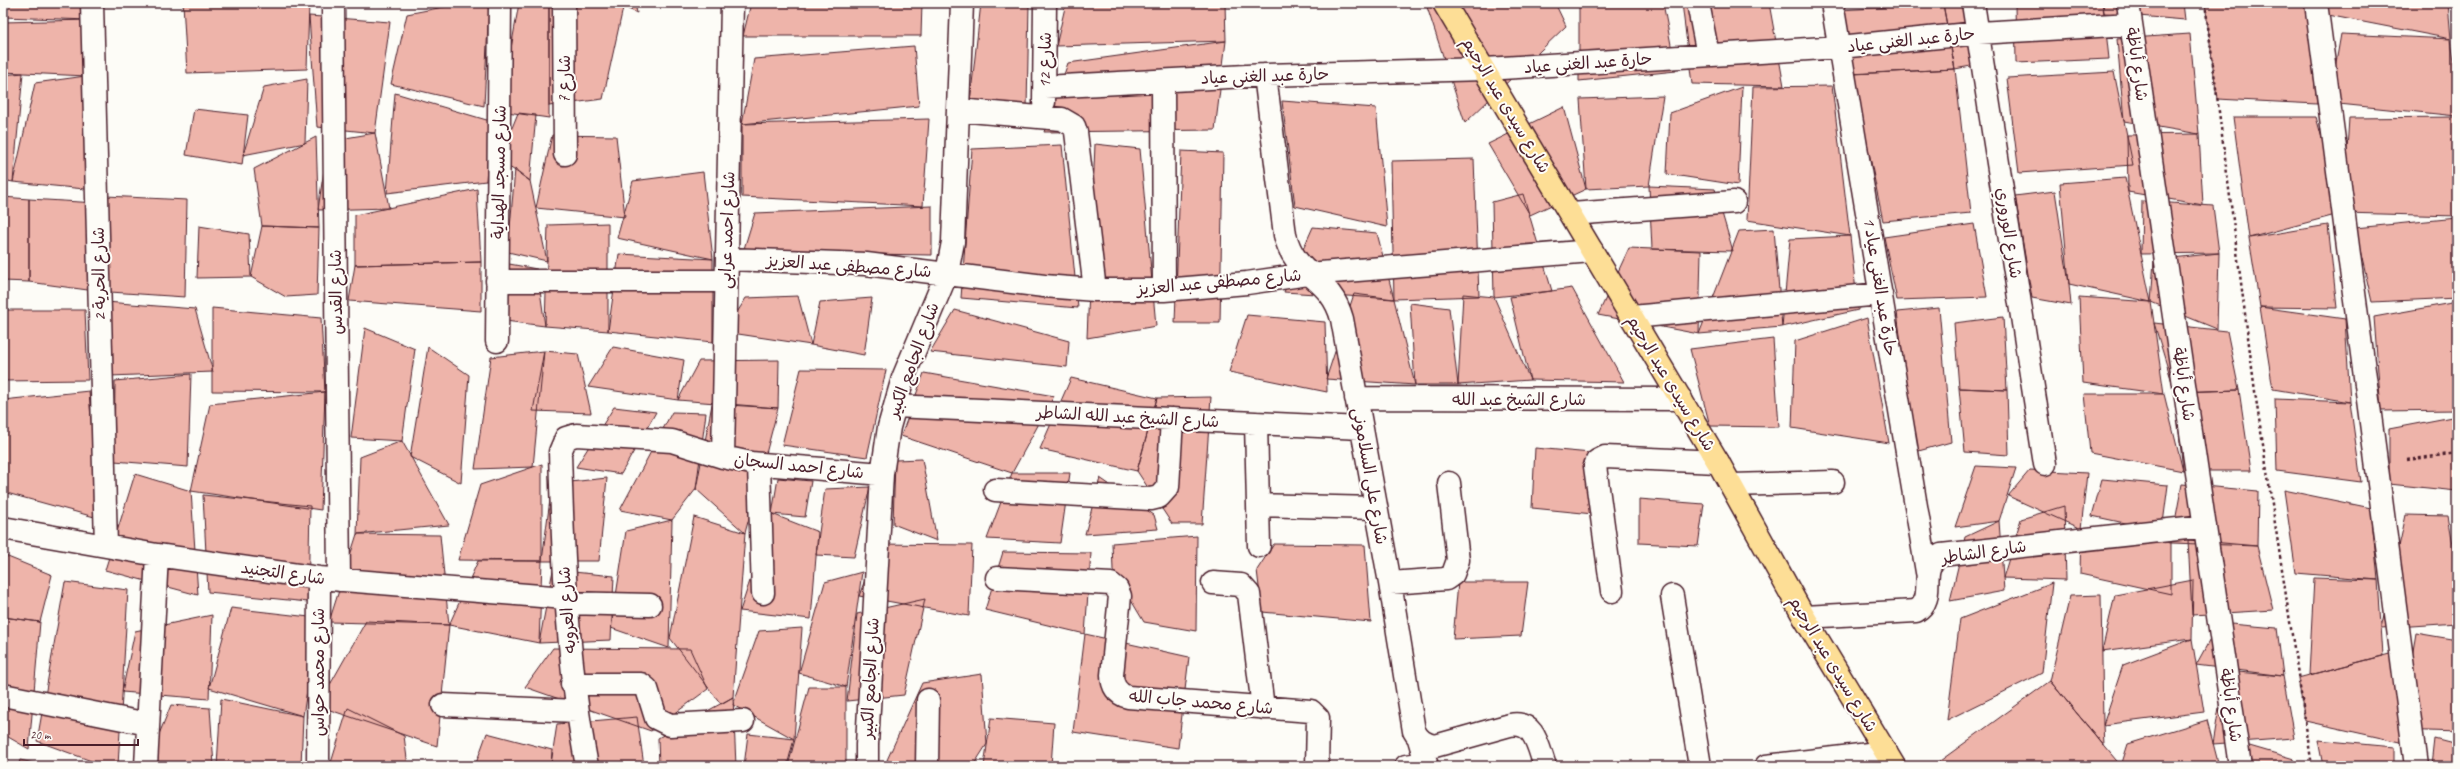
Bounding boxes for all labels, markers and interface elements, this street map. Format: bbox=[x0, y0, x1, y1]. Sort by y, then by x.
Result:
street label: حارة عبد الغنى عياد bbox=[1846, 23, 1976, 57]
street label: شارع أباظة bbox=[2120, 26, 2153, 102]
street label: شارع 12 bbox=[1034, 32, 1057, 88]
street label: شارع سيدى عبد الرحيم bbox=[1455, 33, 1555, 178]
street label: حارة عبد الغنى عياد bbox=[1523, 48, 1653, 78]
street label: شارع 7 bbox=[554, 55, 576, 103]
street label: حارة عبد الغنى عياد bbox=[1200, 63, 1330, 89]
street label: شارع مسجد الهداية bbox=[487, 105, 512, 239]
street label: شارع احمد عرابى bbox=[714, 171, 741, 289]
street label: شارع الوروري bbox=[1989, 186, 2027, 280]
street label: حارة عبد الغنى عياد 1 bbox=[1859, 216, 1901, 358]
street label: شارع الحرية 2 bbox=[88, 227, 111, 321]
street label: شارع القدس bbox=[325, 249, 348, 335]
street label: شارع مصطفى عبد العزيز bbox=[764, 250, 932, 283]
street label: شارع مصطفى عبد العزيز bbox=[1134, 264, 1302, 301]
street label: شارع الجامع الكبير bbox=[882, 299, 945, 423]
street label: شارع سيدى عبد الرحيم bbox=[1620, 311, 1720, 456]
street label: شارع أباظة bbox=[2167, 346, 2200, 422]
street label: شارع الشيخ عبد الله bbox=[1452, 389, 1586, 411]
street label: شارع الشيخ عبد الله الشاطر bbox=[1034, 402, 1220, 433]
street label: شارع على السلامونى bbox=[1347, 406, 1392, 546]
street label: شارع احمد السجان bbox=[733, 449, 865, 484]
street label: شارع الشاطر bbox=[1938, 536, 2028, 570]
street label: شارع التجنيد bbox=[239, 557, 327, 590]
street label: شارع العروبه bbox=[553, 566, 582, 654]
street label: شارع سيدى عبد الرحيم bbox=[1782, 592, 1882, 737]
street label: شارع محمد حواس bbox=[308, 608, 330, 736]
street label: شارع الجامع الكبير bbox=[856, 617, 885, 741]
street label: شارع أباظة bbox=[2214, 667, 2247, 743]
street label: شارع محمد جاب الله bbox=[1128, 685, 1274, 720]
scale bar bbox=[24, 721, 138, 747]
text: 20 m bbox=[30, 727, 52, 743]

